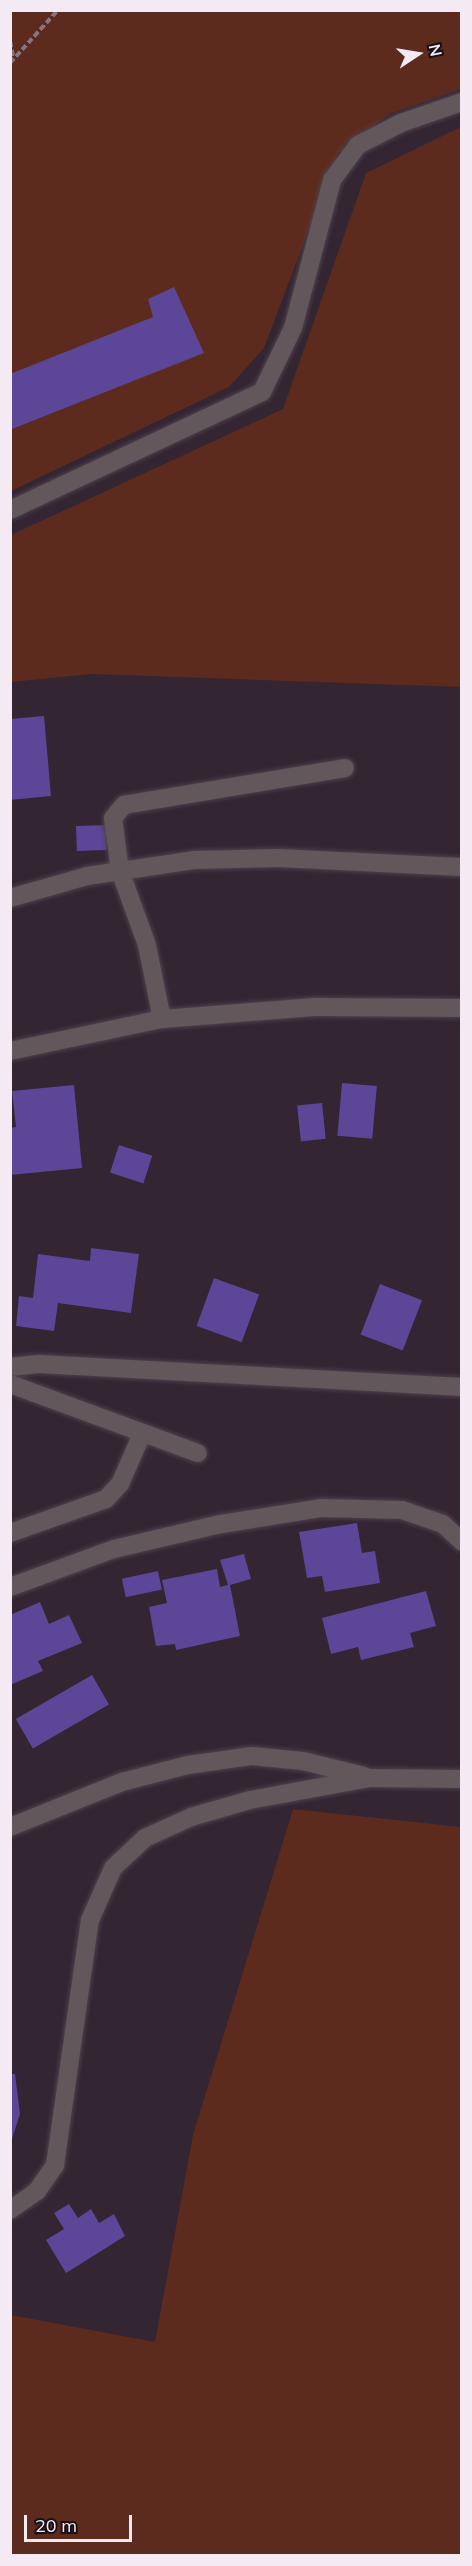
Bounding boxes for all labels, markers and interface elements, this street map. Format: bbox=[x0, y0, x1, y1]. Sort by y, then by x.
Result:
north arrow bbox=[388, 24, 448, 84]
text: N bbox=[425, 42, 447, 58]
scale bar bbox=[27, 2503, 135, 2541]
text: 20 m bbox=[35, 2514, 77, 2537]

